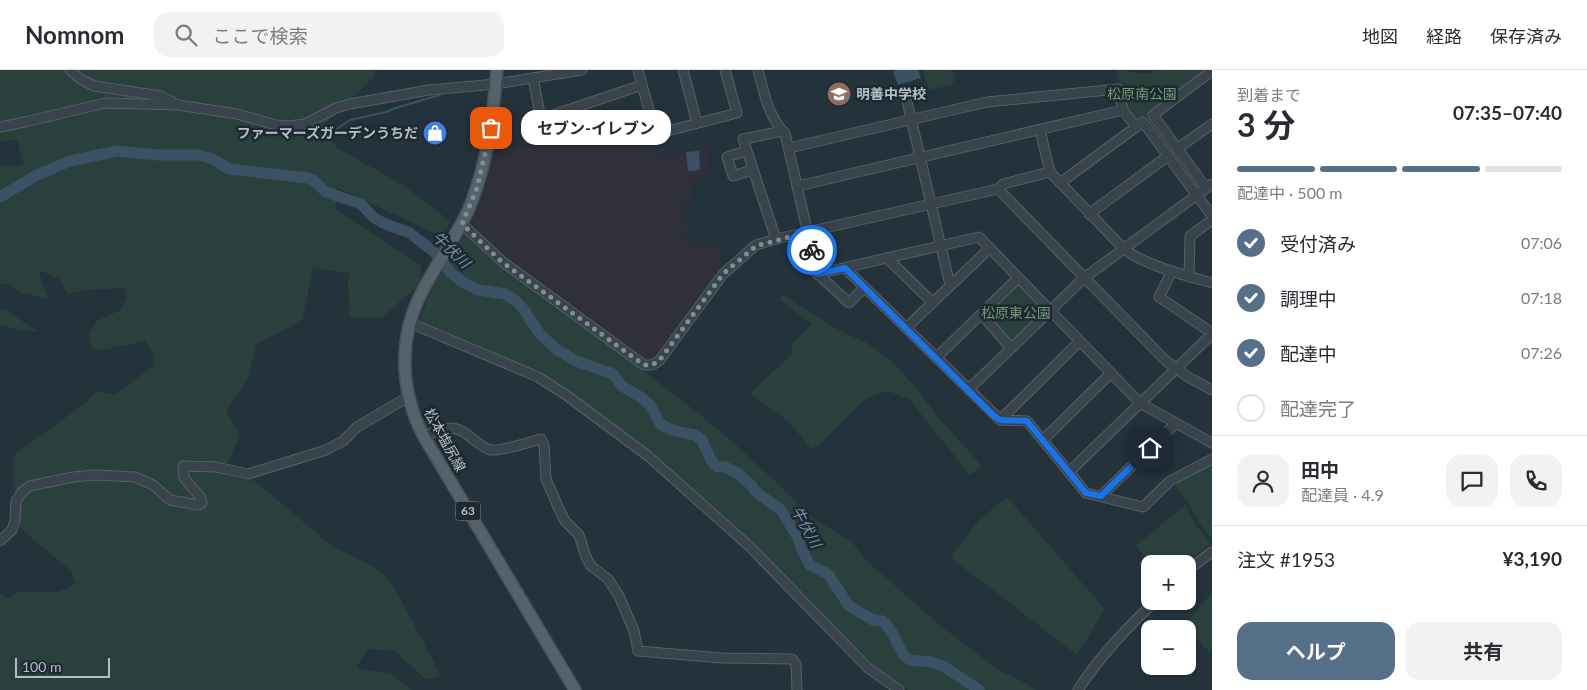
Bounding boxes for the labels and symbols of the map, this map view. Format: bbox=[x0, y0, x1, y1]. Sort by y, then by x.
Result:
school or university icon: 明善中学校 bbox=[826, 81, 852, 107]
place label: 明善中学校 bbox=[856, 85, 926, 102]
park label: 松原南公園 bbox=[1107, 85, 1177, 102]
pin bbox=[470, 107, 512, 149]
callout: セブン-イレブン bbox=[521, 110, 671, 146]
shop icon: ファーマーズガーデンうちだ bbox=[422, 120, 448, 146]
place label: ファーマーズガーデンうちだ bbox=[237, 124, 418, 141]
courier bbox=[787, 225, 837, 275]
water label: 牛伏川 bbox=[429, 227, 476, 273]
park label: 松原東公園 bbox=[981, 304, 1051, 321]
street label: 松本塩尻線 bbox=[421, 405, 470, 474]
pin bbox=[1129, 427, 1171, 469]
road number: 63 bbox=[456, 502, 480, 521]
water label: 牛伏川 bbox=[788, 502, 827, 552]
scale bar bbox=[15, 655, 110, 678]

